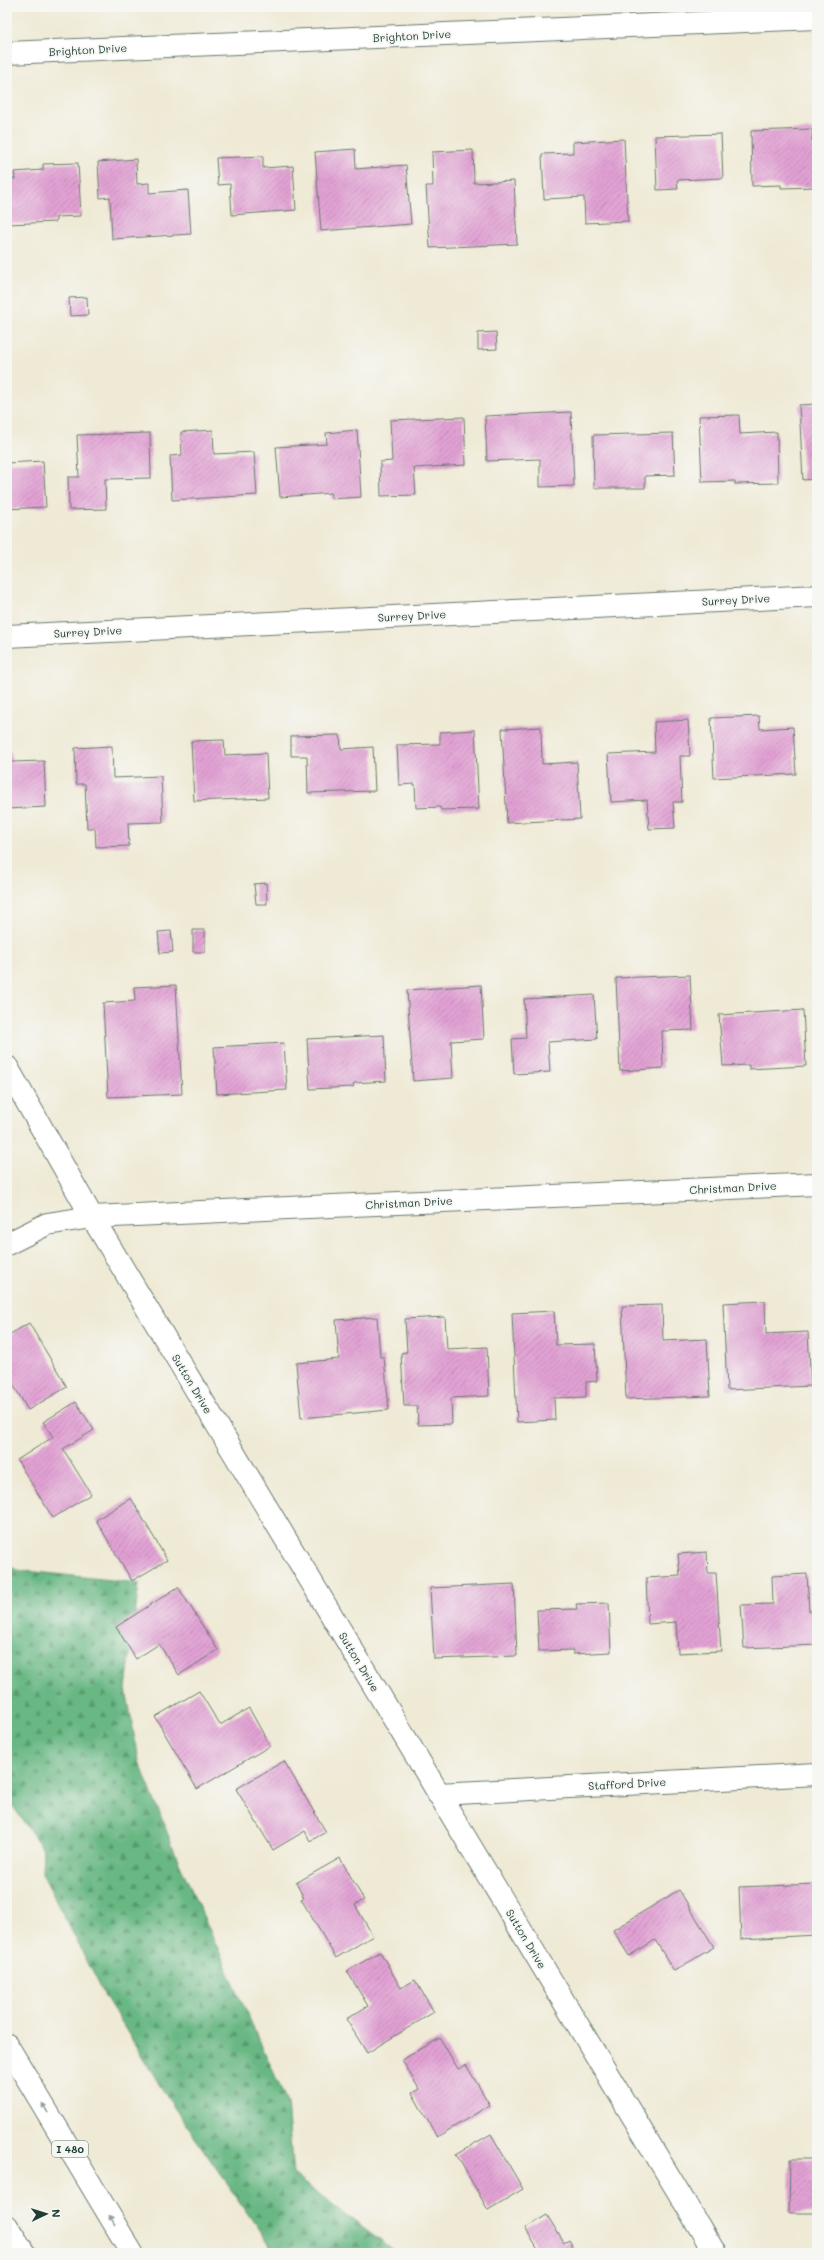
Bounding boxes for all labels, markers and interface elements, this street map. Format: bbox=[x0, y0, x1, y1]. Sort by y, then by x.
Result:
street label: Brighton Drive bbox=[372, 26, 452, 45]
street label: Brighton Drive bbox=[48, 40, 128, 59]
street label: Surrey Drive bbox=[701, 590, 771, 609]
street label: Surrey Drive bbox=[377, 606, 447, 625]
street label: Surrey Drive bbox=[53, 622, 123, 641]
street label: Christman Drive bbox=[689, 1178, 777, 1197]
street label: Christman Drive bbox=[365, 1193, 453, 1212]
street label: Sutton Drive bbox=[169, 1351, 216, 1417]
street label: Sutton Drive bbox=[336, 1629, 383, 1695]
street label: Stafford Drive bbox=[588, 1774, 667, 1793]
street label: Sutton Drive bbox=[503, 1906, 550, 1972]
one-way arrow bbox=[42, 2102, 49, 2114]
road number: I 480 bbox=[52, 2141, 88, 2157]
north arrow bbox=[26, 2194, 66, 2234]
text: N bbox=[49, 2209, 64, 2218]
one-way arrow bbox=[109, 2214, 116, 2226]

